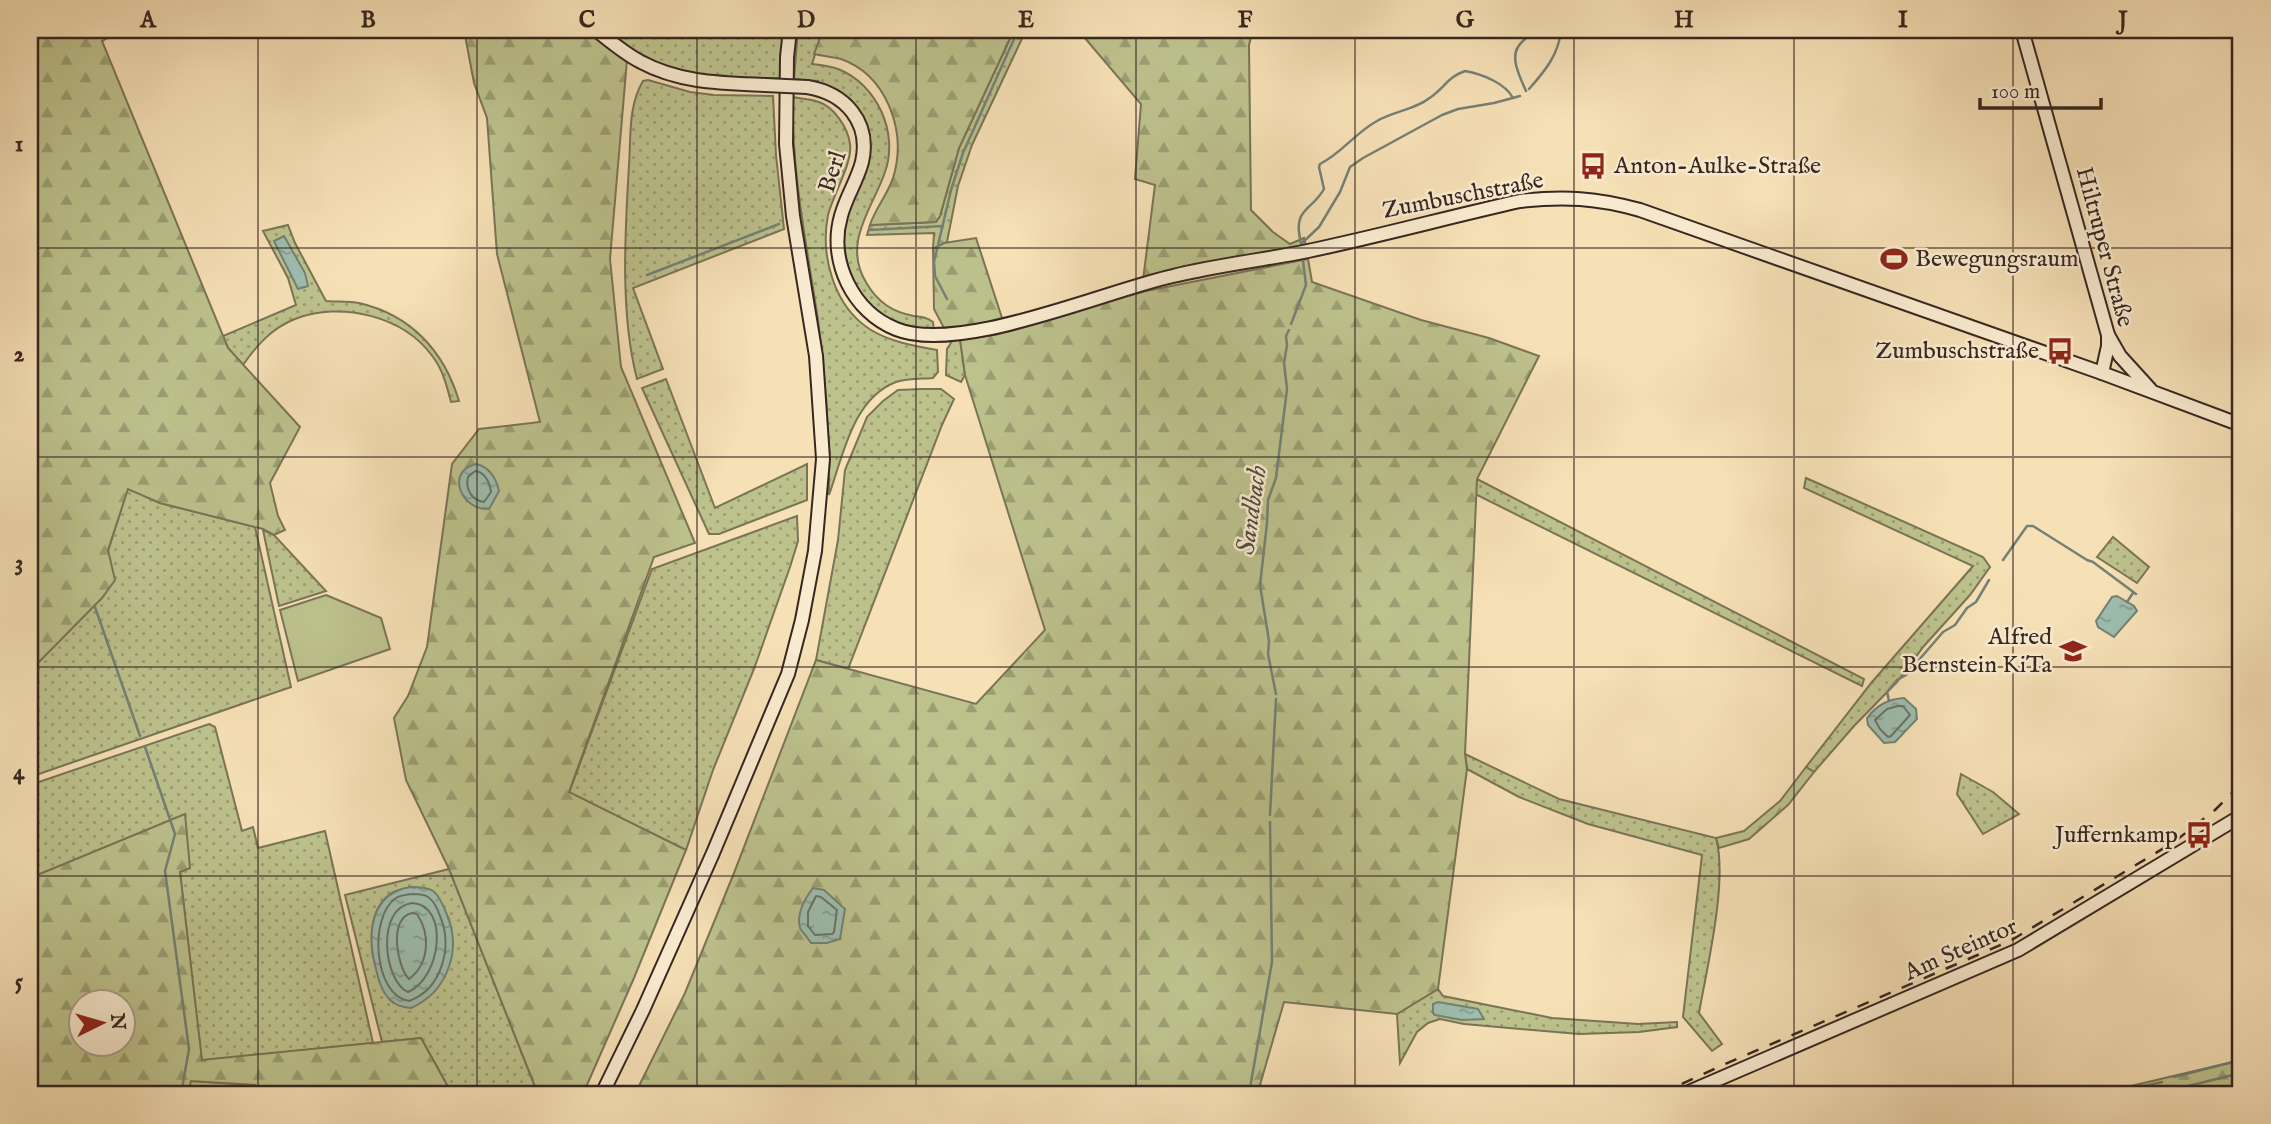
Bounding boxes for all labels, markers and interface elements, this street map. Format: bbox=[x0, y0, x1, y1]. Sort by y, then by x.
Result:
text: A bbox=[139, 6, 157, 35]
text: B bbox=[360, 6, 376, 35]
text: C bbox=[579, 6, 596, 35]
text: D bbox=[797, 6, 815, 35]
text: E bbox=[1018, 6, 1034, 35]
text: F bbox=[1238, 6, 1253, 35]
text: G bbox=[1456, 6, 1475, 35]
text: H bbox=[1674, 6, 1694, 35]
text: I bbox=[1898, 6, 1908, 35]
text: J bbox=[2115, 6, 2128, 35]
scale bar bbox=[1980, 66, 2101, 110]
text: 100 m bbox=[1991, 79, 2040, 106]
text: 1 bbox=[15, 130, 23, 159]
street label: Berl bbox=[812, 147, 854, 197]
bus stop icon: Anton-Aulke-Straße bbox=[1578, 151, 1608, 181]
place label: Anton-Aulke-Straße bbox=[1613, 151, 1821, 182]
street label: Hiltruper Straße bbox=[2068, 164, 2140, 330]
street label: Zumbuschstraße bbox=[1380, 165, 1546, 227]
sports icon: Bewegungsraum bbox=[1879, 244, 1909, 274]
place label: Bewegungsraum bbox=[1915, 244, 2078, 275]
place label: Zumbuschstraße bbox=[1875, 336, 2039, 367]
bus stop icon: Zumbuschstraße bbox=[2045, 336, 2075, 366]
text: 2 bbox=[14, 340, 25, 369]
water label: Sandbach bbox=[1229, 463, 1275, 557]
text: 3 bbox=[15, 549, 23, 578]
place label: Alfred Bernstein KiTa bbox=[1902, 622, 2053, 681]
school or university icon: Alfred Bernstein KiTa bbox=[2058, 636, 2088, 666]
text: 4 bbox=[13, 758, 25, 787]
place label: Juffernkamp bbox=[2052, 820, 2178, 851]
bus stop icon: Juffernkamp bbox=[2184, 820, 2214, 850]
street label: Am Steintor bbox=[1899, 911, 2023, 989]
text: 5 bbox=[15, 968, 24, 997]
north arrow bbox=[66, 988, 136, 1058]
text: N bbox=[104, 1011, 130, 1031]

